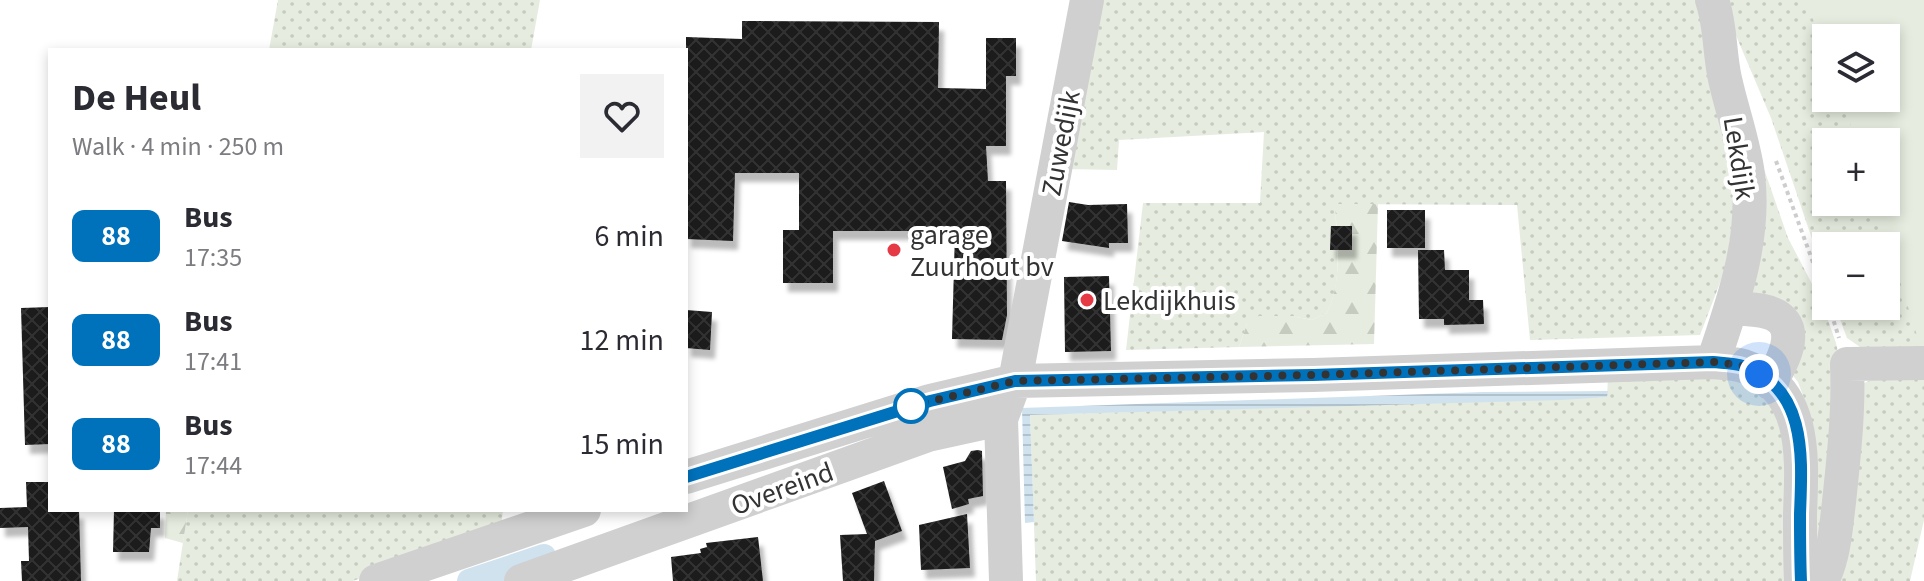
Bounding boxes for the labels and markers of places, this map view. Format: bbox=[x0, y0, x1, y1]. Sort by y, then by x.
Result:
place label: garage Zuurhout bv bbox=[910, 215, 1054, 287]
marker: garage Zuurhout bv bbox=[885, 241, 903, 259]
place label: Lekdijkhuis bbox=[1103, 281, 1236, 321]
marker: Lekdijkhuis bbox=[1078, 291, 1096, 309]
unlabelled marker bbox=[894, 389, 928, 423]

